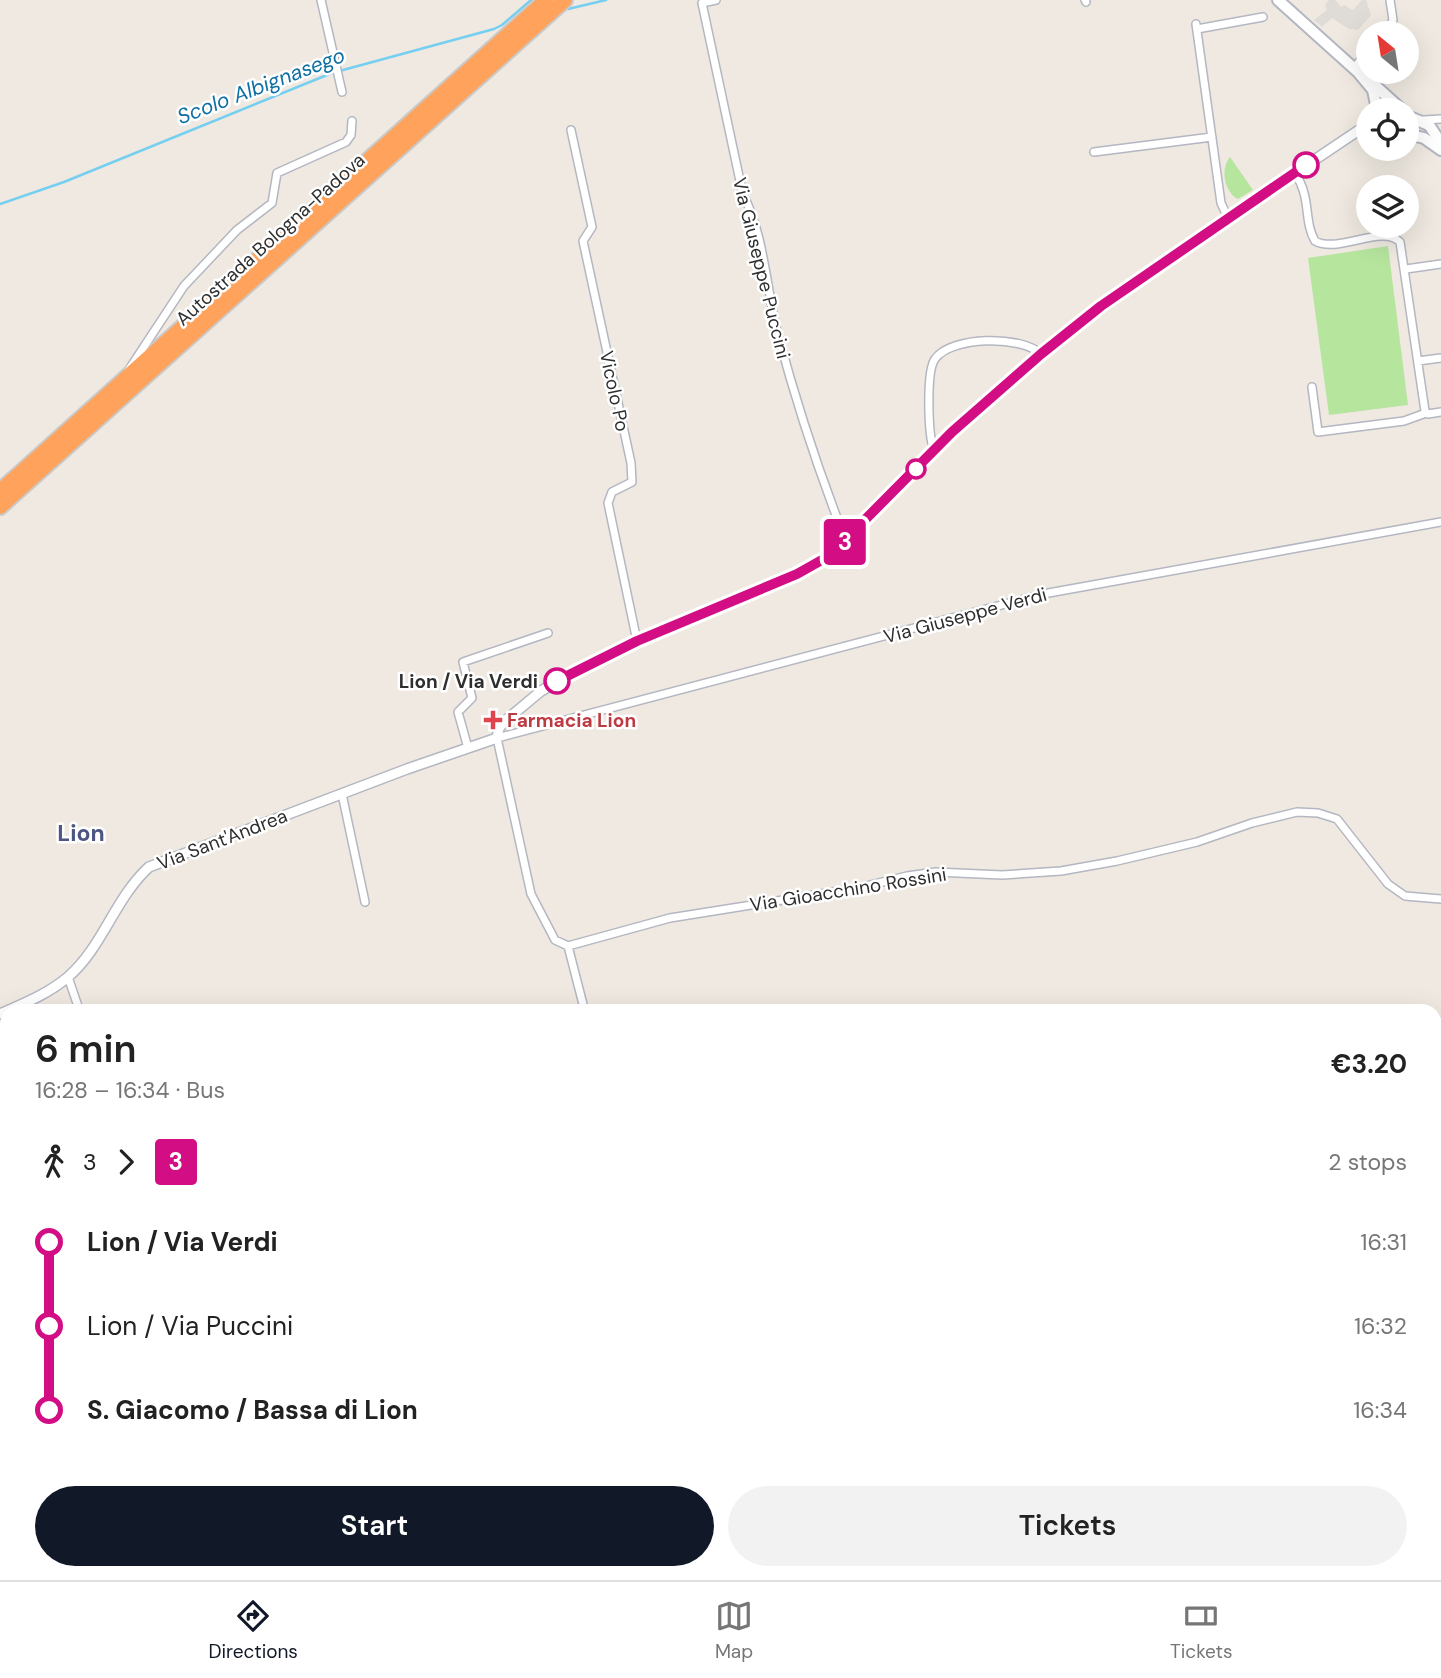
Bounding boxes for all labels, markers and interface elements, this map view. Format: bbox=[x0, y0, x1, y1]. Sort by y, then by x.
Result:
north arrow bbox=[1356, 21, 1419, 84]
map controls bbox=[1356, 21, 1419, 238]
water label: Scolo Albignasego bbox=[173, 41, 349, 131]
button: locate bbox=[1356, 98, 1419, 161]
street label: Autostrada Bologna-Padova bbox=[170, 148, 370, 331]
unlabelled marker bbox=[1293, 152, 1319, 178]
street label: Via Giuseppe Puccini bbox=[727, 175, 796, 361]
button: layers bbox=[1356, 175, 1419, 238]
street label: Vicolo Po bbox=[594, 349, 635, 434]
unlabelled marker bbox=[906, 459, 926, 479]
line badge: 3 bbox=[822, 519, 868, 565]
text: 3 bbox=[838, 526, 852, 557]
street label: Via Giuseppe Verdi bbox=[881, 582, 1049, 649]
marker: Lion / Via Verdi bbox=[544, 668, 570, 694]
place label: Lion / Via Verdi bbox=[399, 669, 538, 694]
place label: Farmacia Lion bbox=[507, 708, 636, 733]
marker: Farmacia Lion bbox=[485, 712, 501, 728]
street label: Via Sant'Andrea bbox=[154, 803, 291, 876]
district label: Lion bbox=[57, 818, 105, 848]
street label: Via Gioacchino Rossini bbox=[748, 862, 948, 917]
text: 6 min bbox=[35, 1024, 137, 1074]
text: €3.20 bbox=[1331, 1047, 1407, 1081]
text: 16:28 – 16:34 · Bus bbox=[35, 1075, 225, 1105]
icon: walk bbox=[35, 1143, 73, 1181]
icon: forward bbox=[107, 1143, 145, 1181]
text: 3 bbox=[169, 1146, 183, 1177]
text: 3 bbox=[83, 1147, 97, 1177]
text: 2 stops bbox=[1328, 1147, 1407, 1177]
text: Lion / Via Verdi bbox=[87, 1225, 278, 1259]
text: 16:31 bbox=[1360, 1227, 1407, 1257]
text: Lion / Via Puccini bbox=[87, 1309, 293, 1343]
text: 16:32 bbox=[1354, 1311, 1407, 1341]
text: S. Giacomo / Bassa di Lion bbox=[87, 1393, 418, 1427]
text: 16:34 bbox=[1353, 1395, 1407, 1425]
button: Start bbox=[35, 1486, 714, 1566]
button: Tickets bbox=[728, 1486, 1407, 1566]
tab: Directions bbox=[208, 1597, 298, 1664]
tab: Map bbox=[715, 1597, 753, 1664]
tab: Tickets bbox=[1170, 1597, 1233, 1664]

